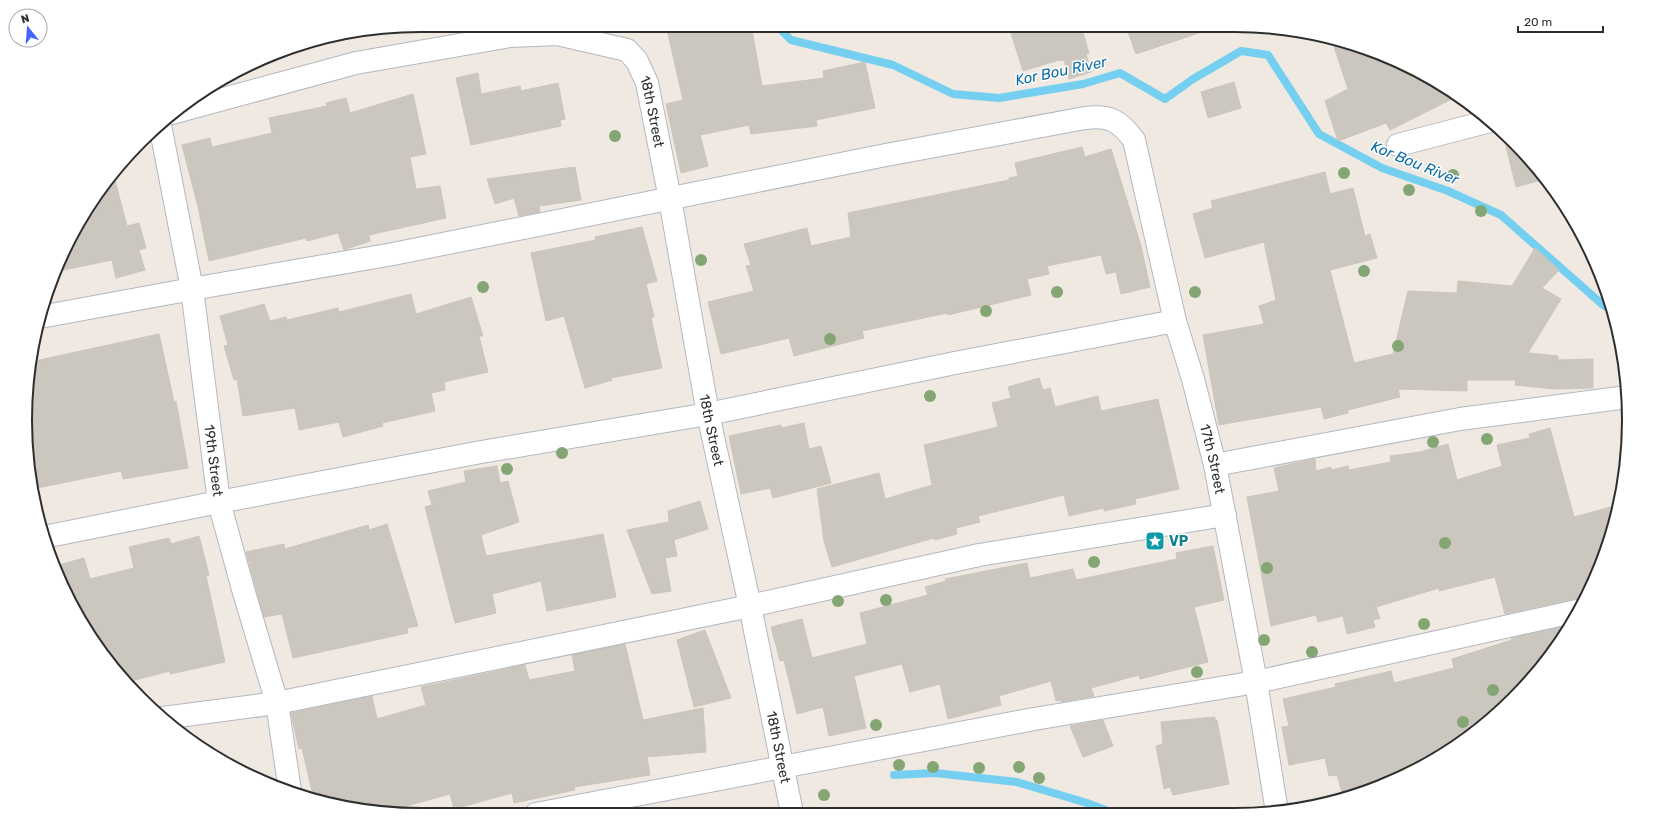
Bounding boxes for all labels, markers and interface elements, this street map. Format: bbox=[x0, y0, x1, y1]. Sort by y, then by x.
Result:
north arrow bbox=[8, 8, 48, 48]
scale bar bbox=[1518, 8, 1603, 34]
text: N bbox=[20, 12, 31, 26]
text: 20 m bbox=[1524, 15, 1552, 29]
water label: Kor Bou River bbox=[1014, 52, 1110, 89]
street label: 18th Street bbox=[636, 73, 668, 150]
water label: Kor Bou River bbox=[1368, 137, 1463, 189]
street label: 18th Street bbox=[696, 393, 727, 468]
street label: 17th Street bbox=[1196, 422, 1228, 496]
street label: 19th Street bbox=[200, 424, 226, 498]
place icon: VP bbox=[1144, 530, 1166, 552]
place label: VP bbox=[1169, 533, 1189, 550]
street label: 18th Street bbox=[763, 710, 794, 785]

